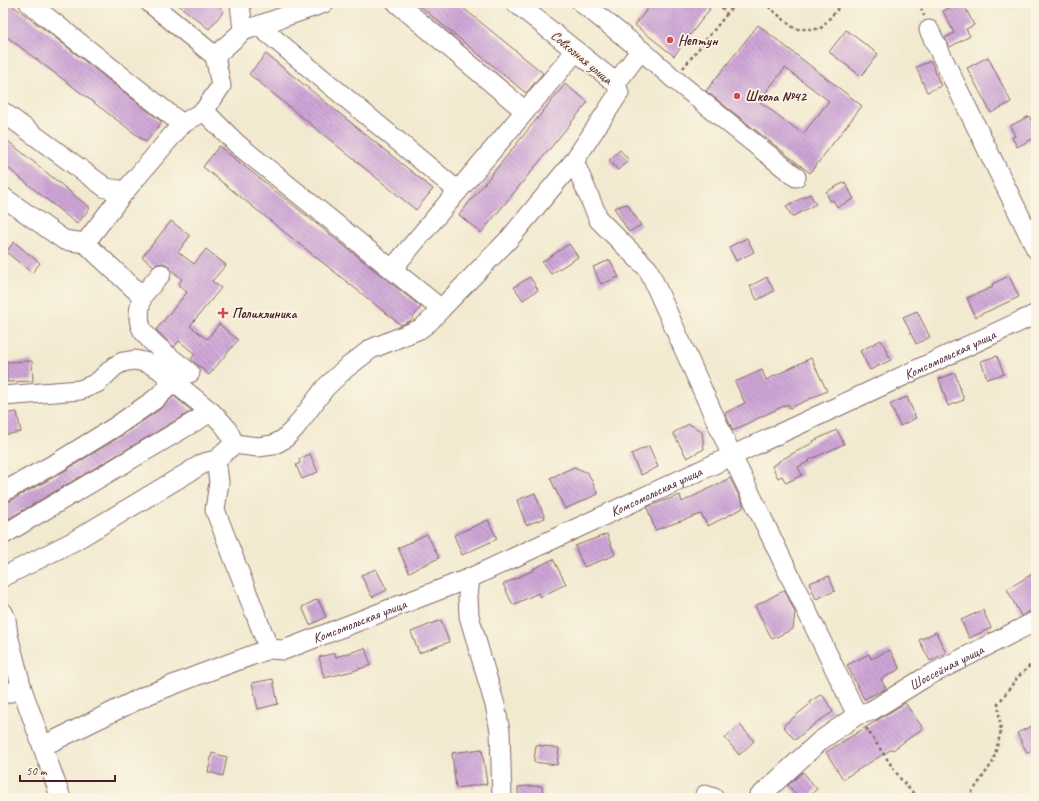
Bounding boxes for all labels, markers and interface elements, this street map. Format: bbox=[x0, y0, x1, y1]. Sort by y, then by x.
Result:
street label: Совхозная улица bbox=[548, 27, 617, 89]
place label: Нептун bbox=[678, 32, 719, 49]
marker: Нептун bbox=[665, 35, 675, 45]
place label: Школа №42 bbox=[745, 88, 808, 105]
marker: Школа №42 bbox=[732, 91, 742, 101]
place label: Поликлиника bbox=[232, 305, 297, 322]
marker: Поликлиника bbox=[217, 307, 229, 319]
street label: Комсомольская улица bbox=[902, 326, 1000, 383]
street label: Комсомольская улица bbox=[608, 463, 706, 520]
street label: Комсомольская улица bbox=[310, 595, 410, 647]
street label: Шоссейная улица bbox=[906, 641, 988, 694]
scale bar bbox=[20, 757, 115, 783]
text: 50 m bbox=[26, 763, 48, 779]

